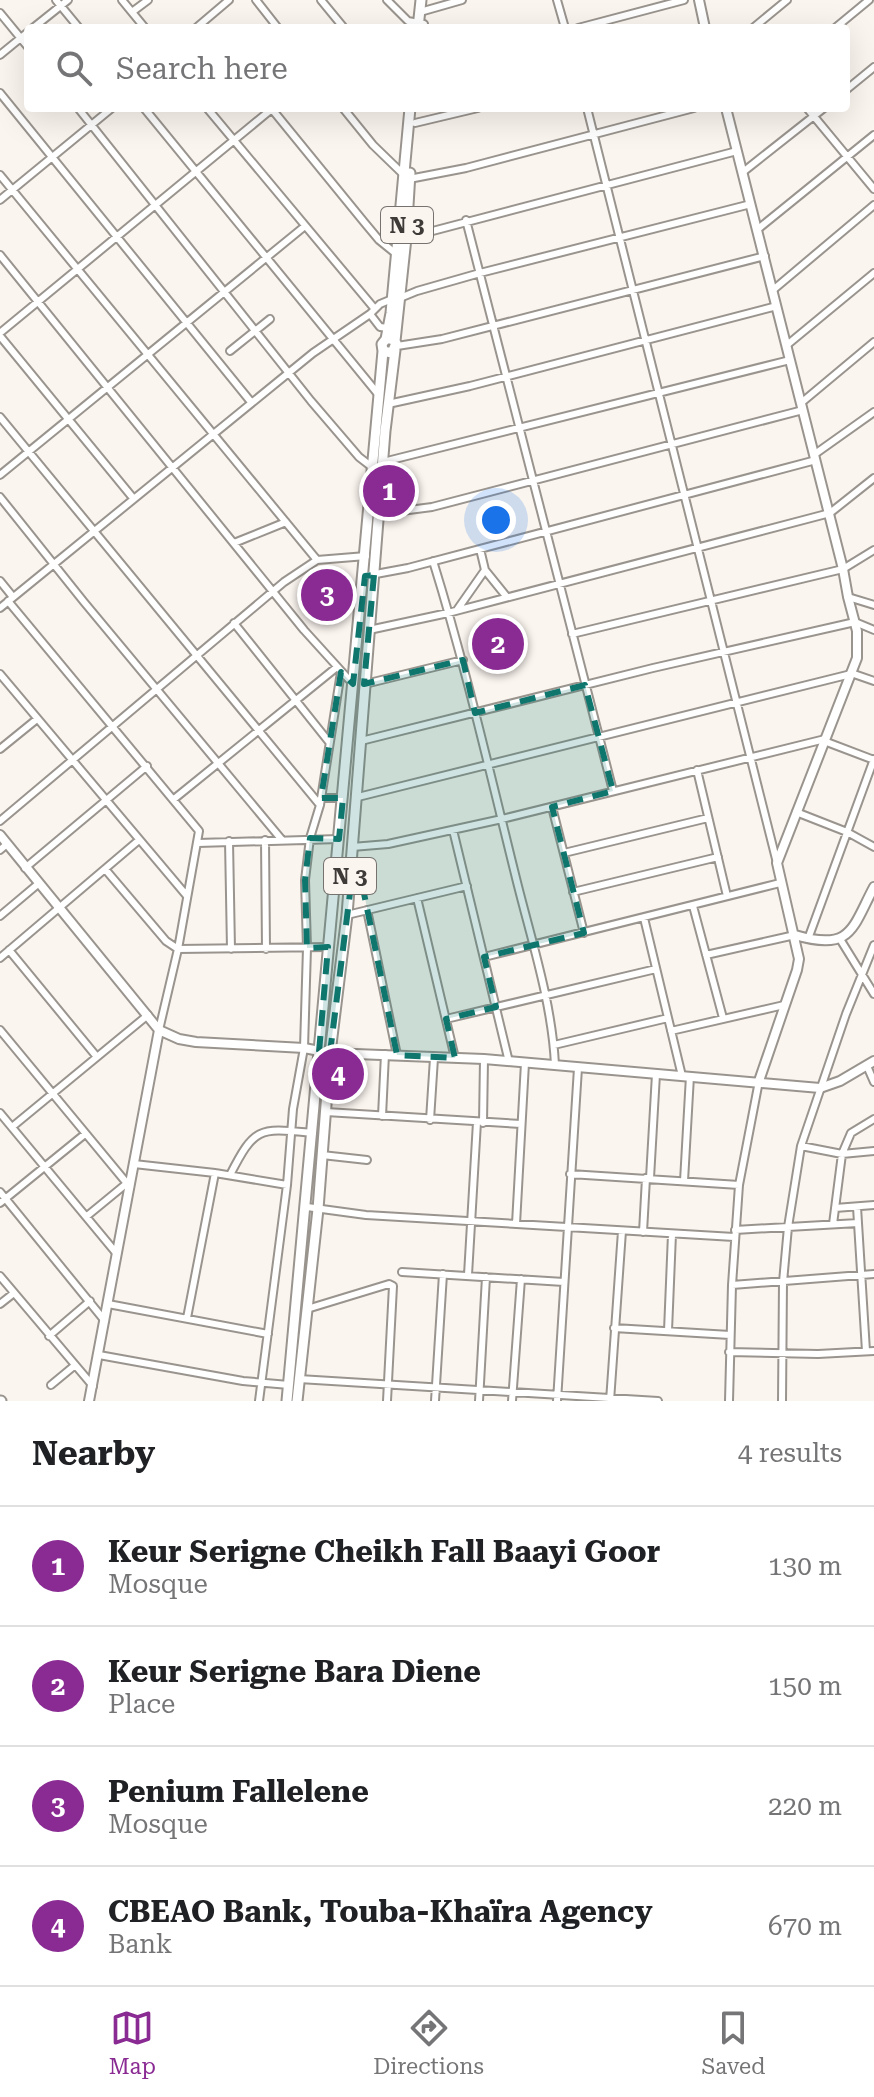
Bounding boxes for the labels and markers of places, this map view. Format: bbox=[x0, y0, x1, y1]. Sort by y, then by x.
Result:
pin: 1 bbox=[363, 461, 415, 521]
pin: 3 bbox=[301, 565, 353, 625]
pin: 2 bbox=[472, 614, 524, 674]
pin: 4 bbox=[312, 1044, 364, 1104]

